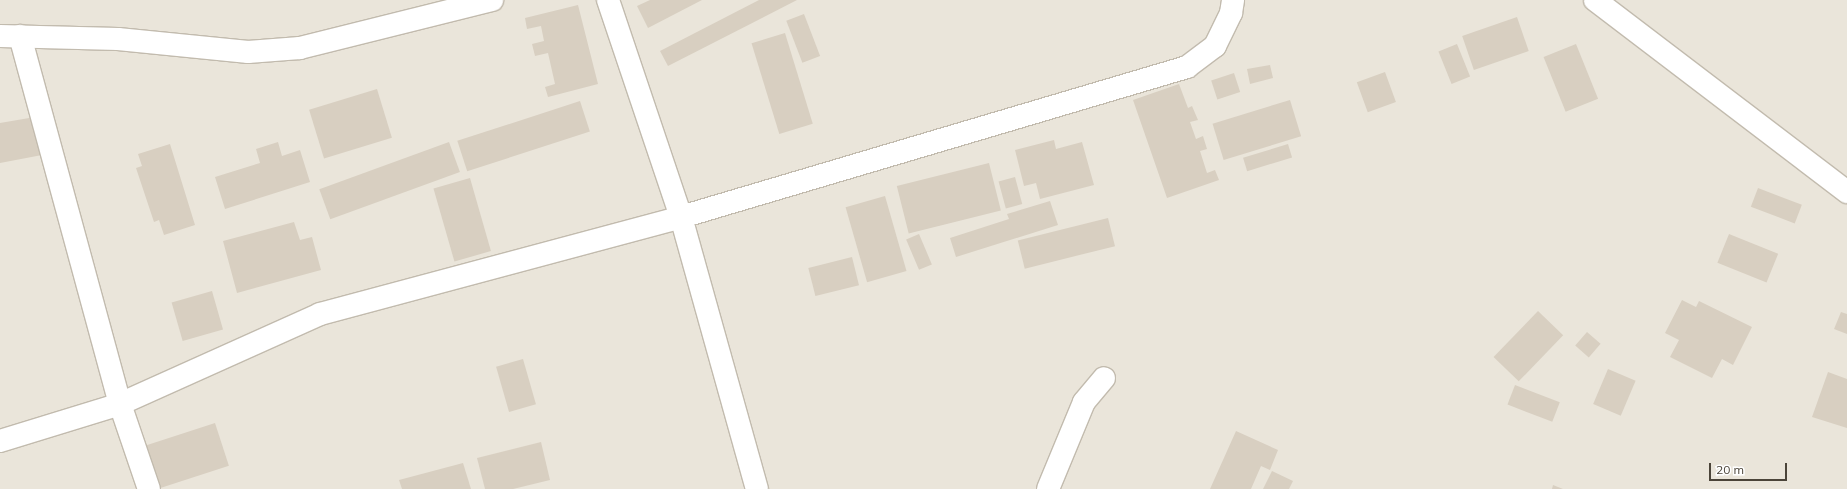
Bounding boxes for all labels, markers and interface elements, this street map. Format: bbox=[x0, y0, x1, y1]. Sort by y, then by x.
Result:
scale bar bbox=[1711, 455, 1789, 481]
text: 20 m bbox=[1716, 462, 1744, 477]

